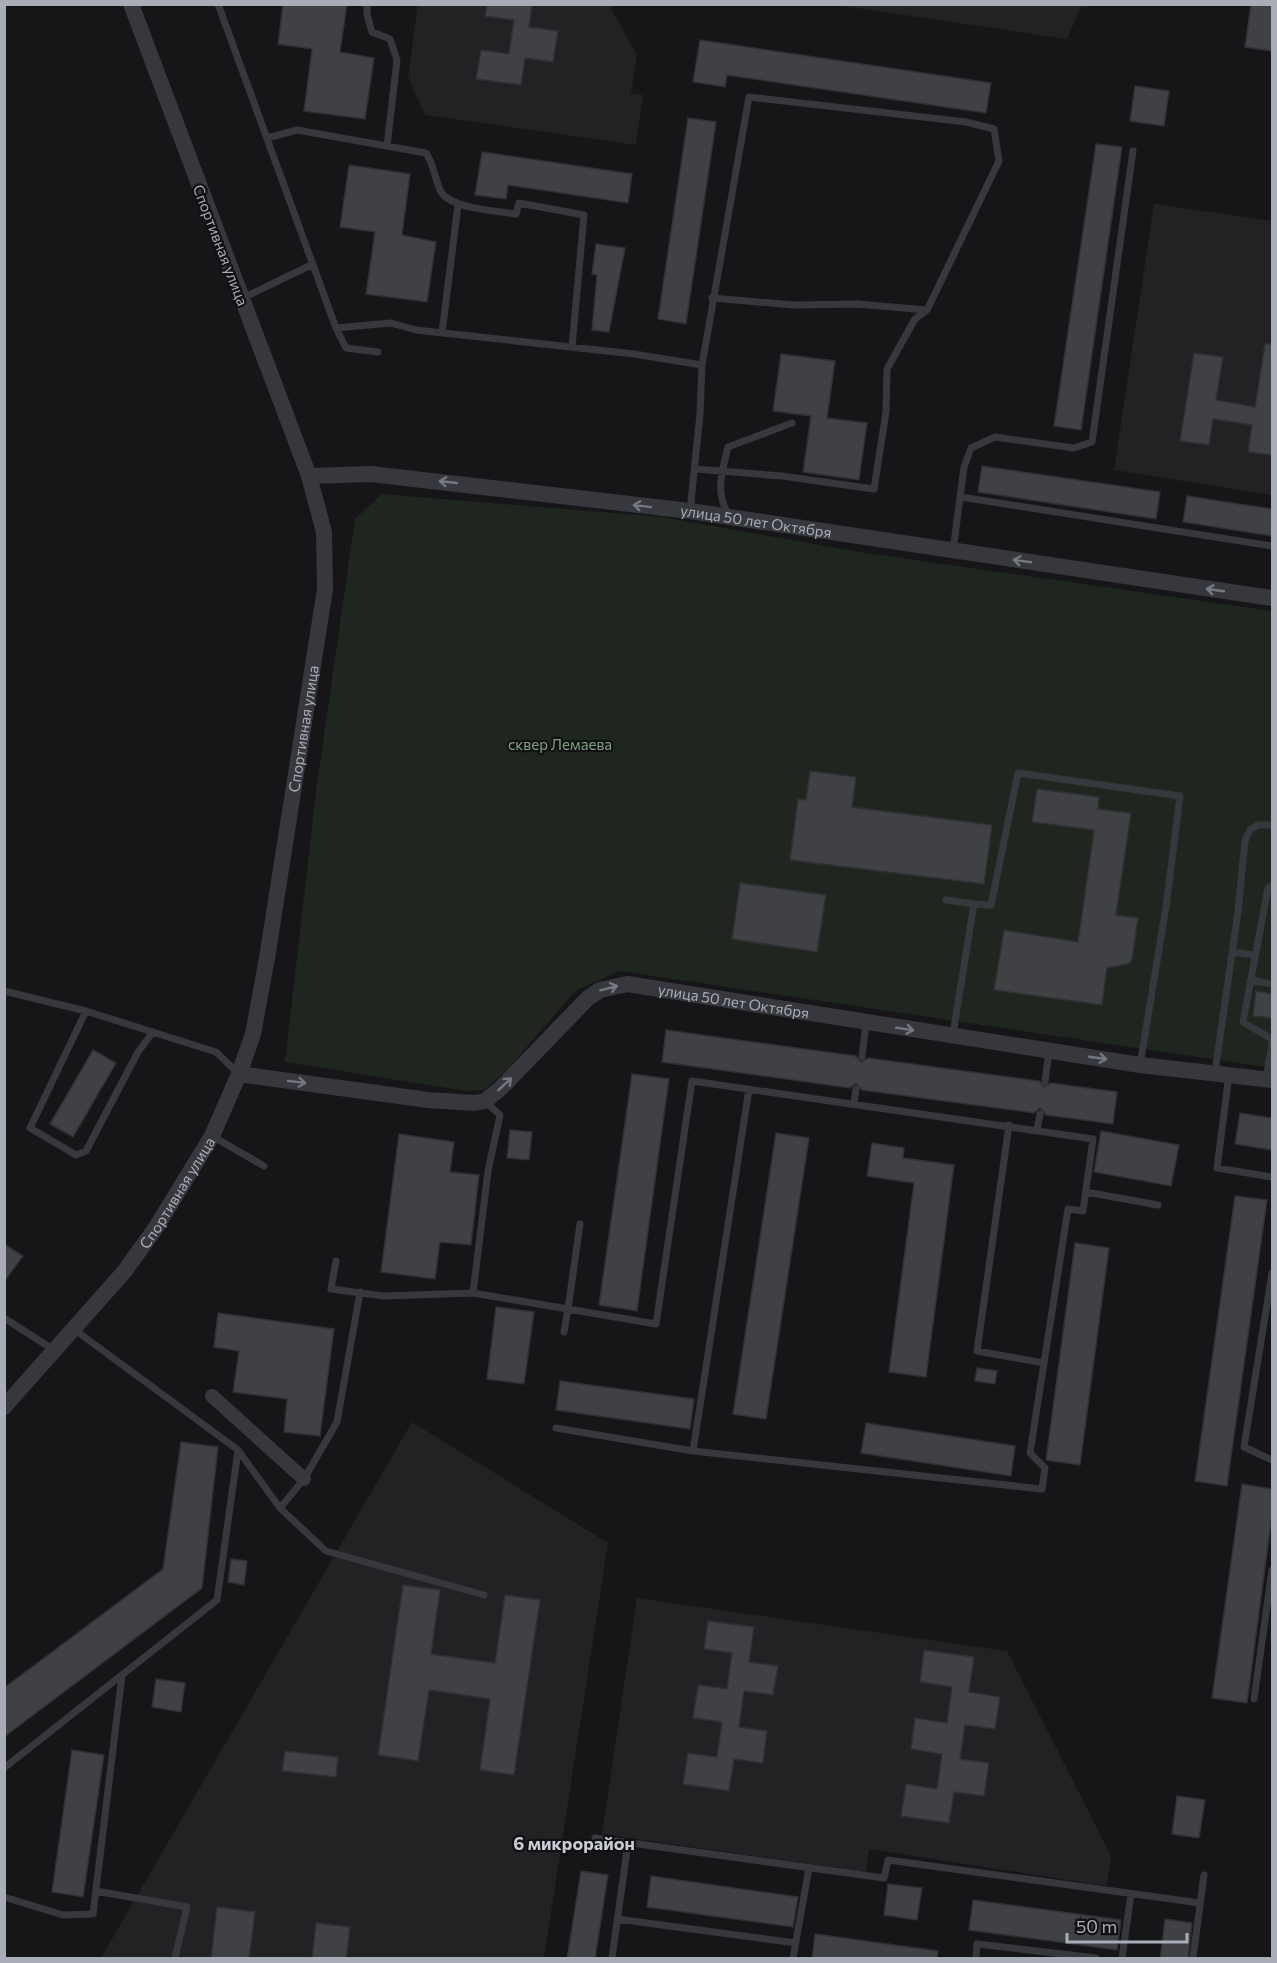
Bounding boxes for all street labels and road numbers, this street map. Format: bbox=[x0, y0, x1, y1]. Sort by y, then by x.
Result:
street label: Спортивная улица bbox=[190, 182, 252, 308]
street label: улица 50 лет Октября bbox=[679, 501, 833, 541]
street label: Спортивная улица bbox=[284, 664, 322, 794]
street label: улица 50 лет Октября bbox=[657, 980, 811, 1022]
street label: Спортивная улица bbox=[135, 1133, 218, 1252]

